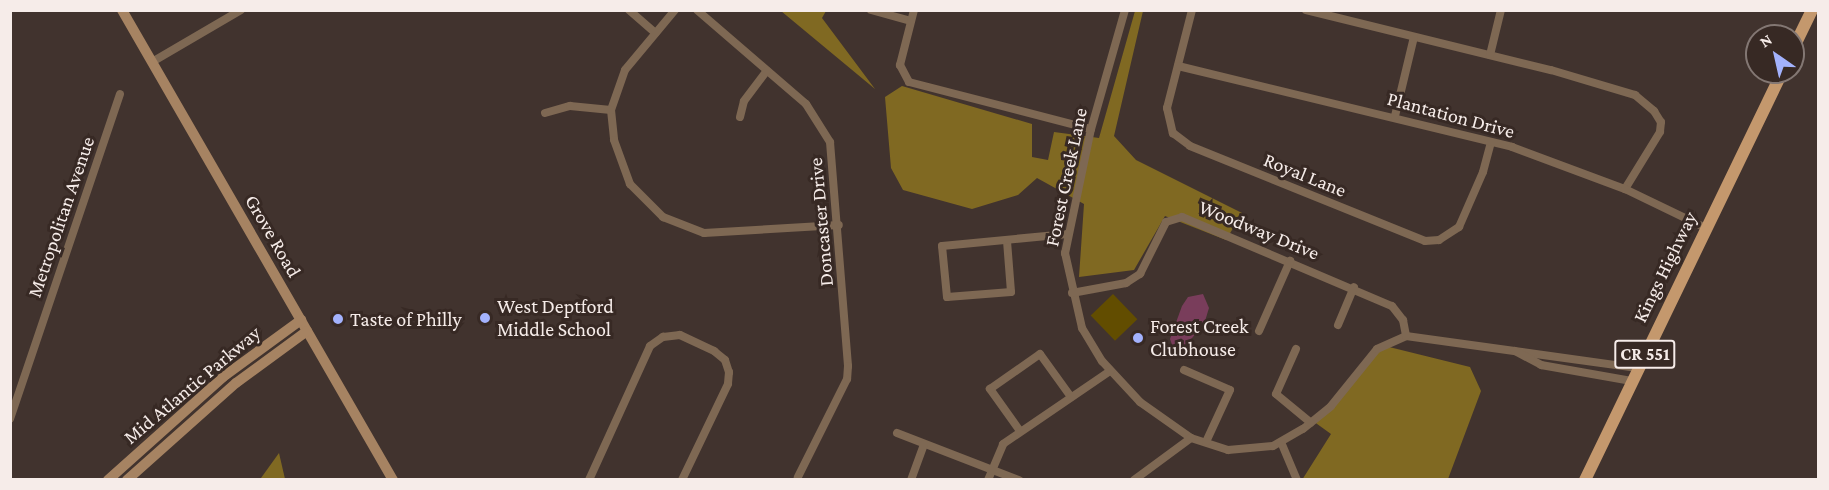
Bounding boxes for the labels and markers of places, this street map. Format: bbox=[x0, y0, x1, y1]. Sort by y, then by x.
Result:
place label: West Deptford Middle School bbox=[497, 294, 614, 341]
place label: Taste of Philly bbox=[350, 307, 462, 331]
marker: West Deptford Middle School bbox=[478, 311, 492, 325]
marker: Taste of Philly bbox=[331, 312, 345, 326]
place label: Forest Creek Clubhouse bbox=[1150, 314, 1249, 361]
marker: Forest Creek Clubhouse bbox=[1131, 331, 1145, 345]

